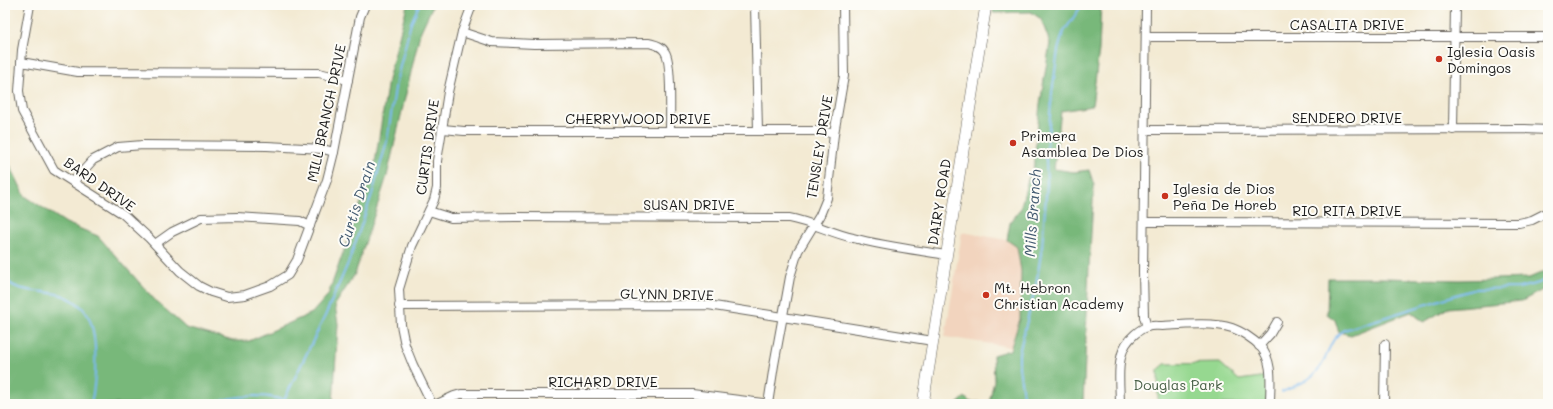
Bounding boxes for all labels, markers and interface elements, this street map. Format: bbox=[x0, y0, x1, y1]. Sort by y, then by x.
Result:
street label: CASALITA DRIVE bbox=[1290, 15, 1404, 34]
street label: MILL BRANCH DRIVE bbox=[302, 42, 350, 184]
place label: Iglesia Oasis Domingos bbox=[1447, 42, 1535, 77]
marker: Iglesia Oasis Domingos bbox=[1434, 54, 1444, 64]
street label: TENSLEY DRIVE bbox=[801, 94, 837, 200]
street label: CURTIS DRIVE bbox=[411, 98, 443, 196]
street label: SENDERO DRIVE bbox=[1292, 108, 1402, 127]
street label: CHERRYWOOD DRIVE bbox=[565, 109, 711, 128]
place label: Primera Asamblea De Dios bbox=[1021, 126, 1143, 161]
marker: Primera Asamblea De Dios bbox=[1008, 138, 1018, 148]
street label: BARD DRIVE bbox=[60, 152, 140, 216]
street label: DAIRY ROAD bbox=[923, 157, 955, 247]
water label: Curtis Drain bbox=[333, 158, 379, 250]
water label: Mills Branch bbox=[1019, 168, 1045, 258]
place label: Iglesia de Dios Peña De Horeb bbox=[1173, 179, 1277, 214]
marker: Iglesia de Dios Peña De Horeb bbox=[1160, 191, 1170, 201]
street label: SUSAN DRIVE bbox=[643, 195, 735, 214]
street label: RIO RITA DRIVE bbox=[1292, 201, 1402, 220]
place label: Mt. Hebron Christian Academy bbox=[994, 278, 1124, 313]
street label: GLYNN DRIVE bbox=[620, 284, 714, 304]
marker: Mt. Hebron Christian Academy bbox=[981, 290, 991, 300]
street label: RICHARD DRIVE bbox=[548, 372, 658, 391]
park label: Douglas Park bbox=[1134, 375, 1222, 394]

